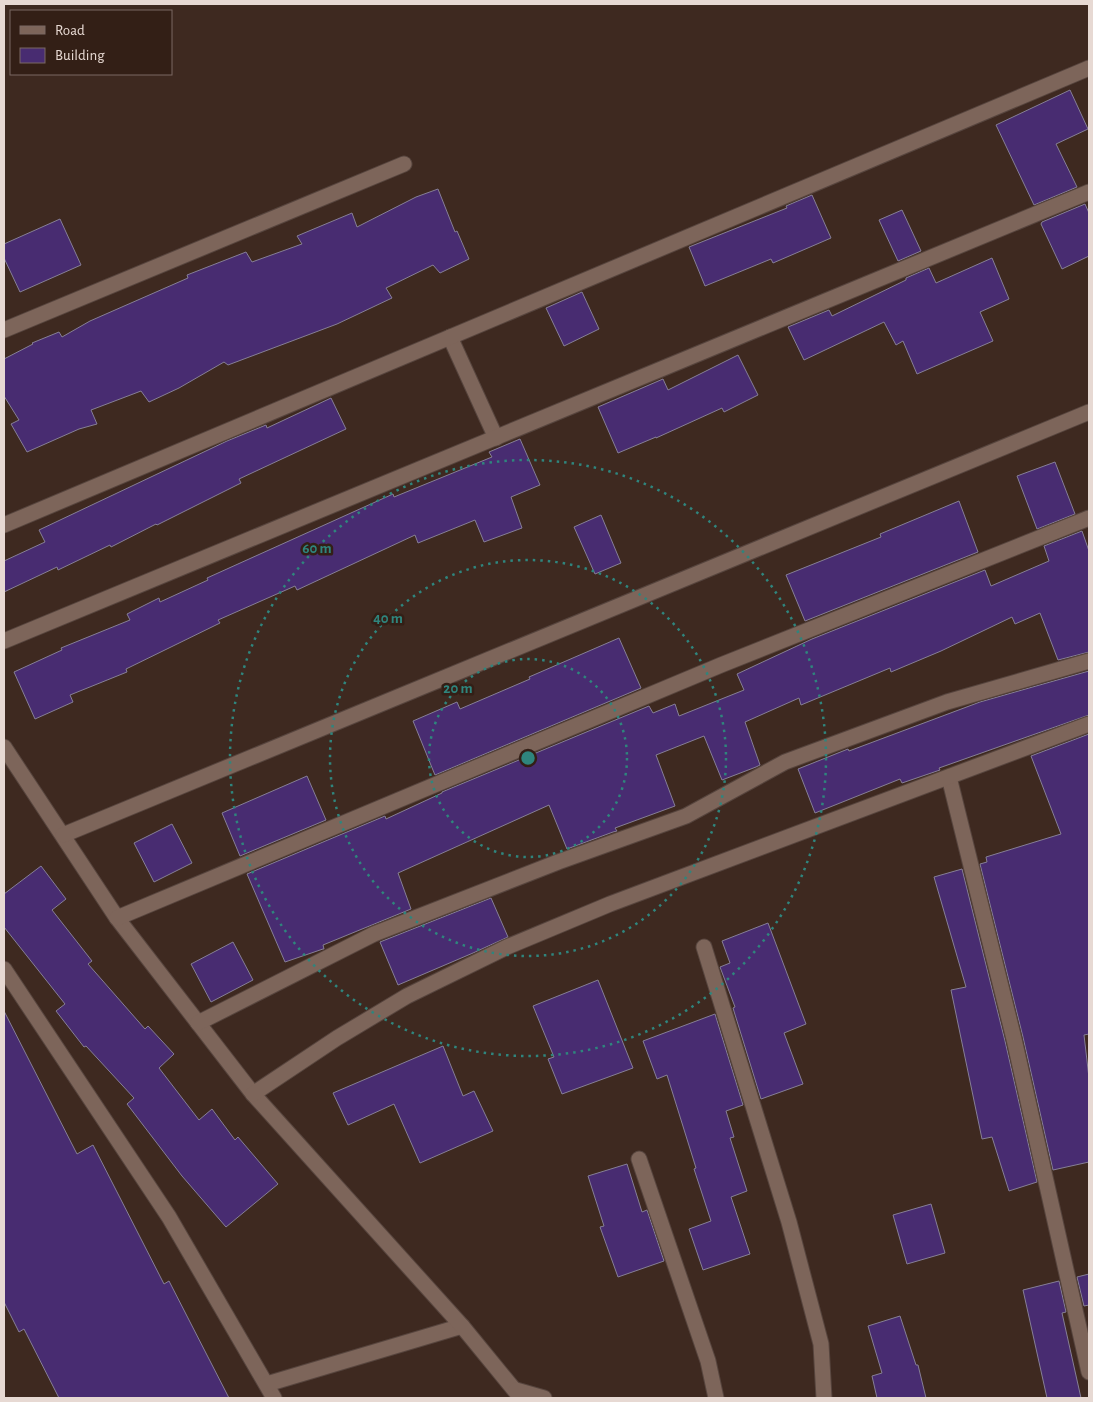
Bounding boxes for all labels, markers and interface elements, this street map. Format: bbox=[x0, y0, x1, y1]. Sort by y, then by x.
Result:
legend bbox=[10, 10, 172, 75]
text: Road bbox=[55, 23, 85, 38]
text: Building bbox=[55, 48, 105, 63]
text: 60 m bbox=[302, 541, 332, 556]
text: 40 m bbox=[373, 611, 403, 626]
text: 20 m bbox=[443, 681, 473, 696]
centre of rings bbox=[519, 749, 537, 767]

